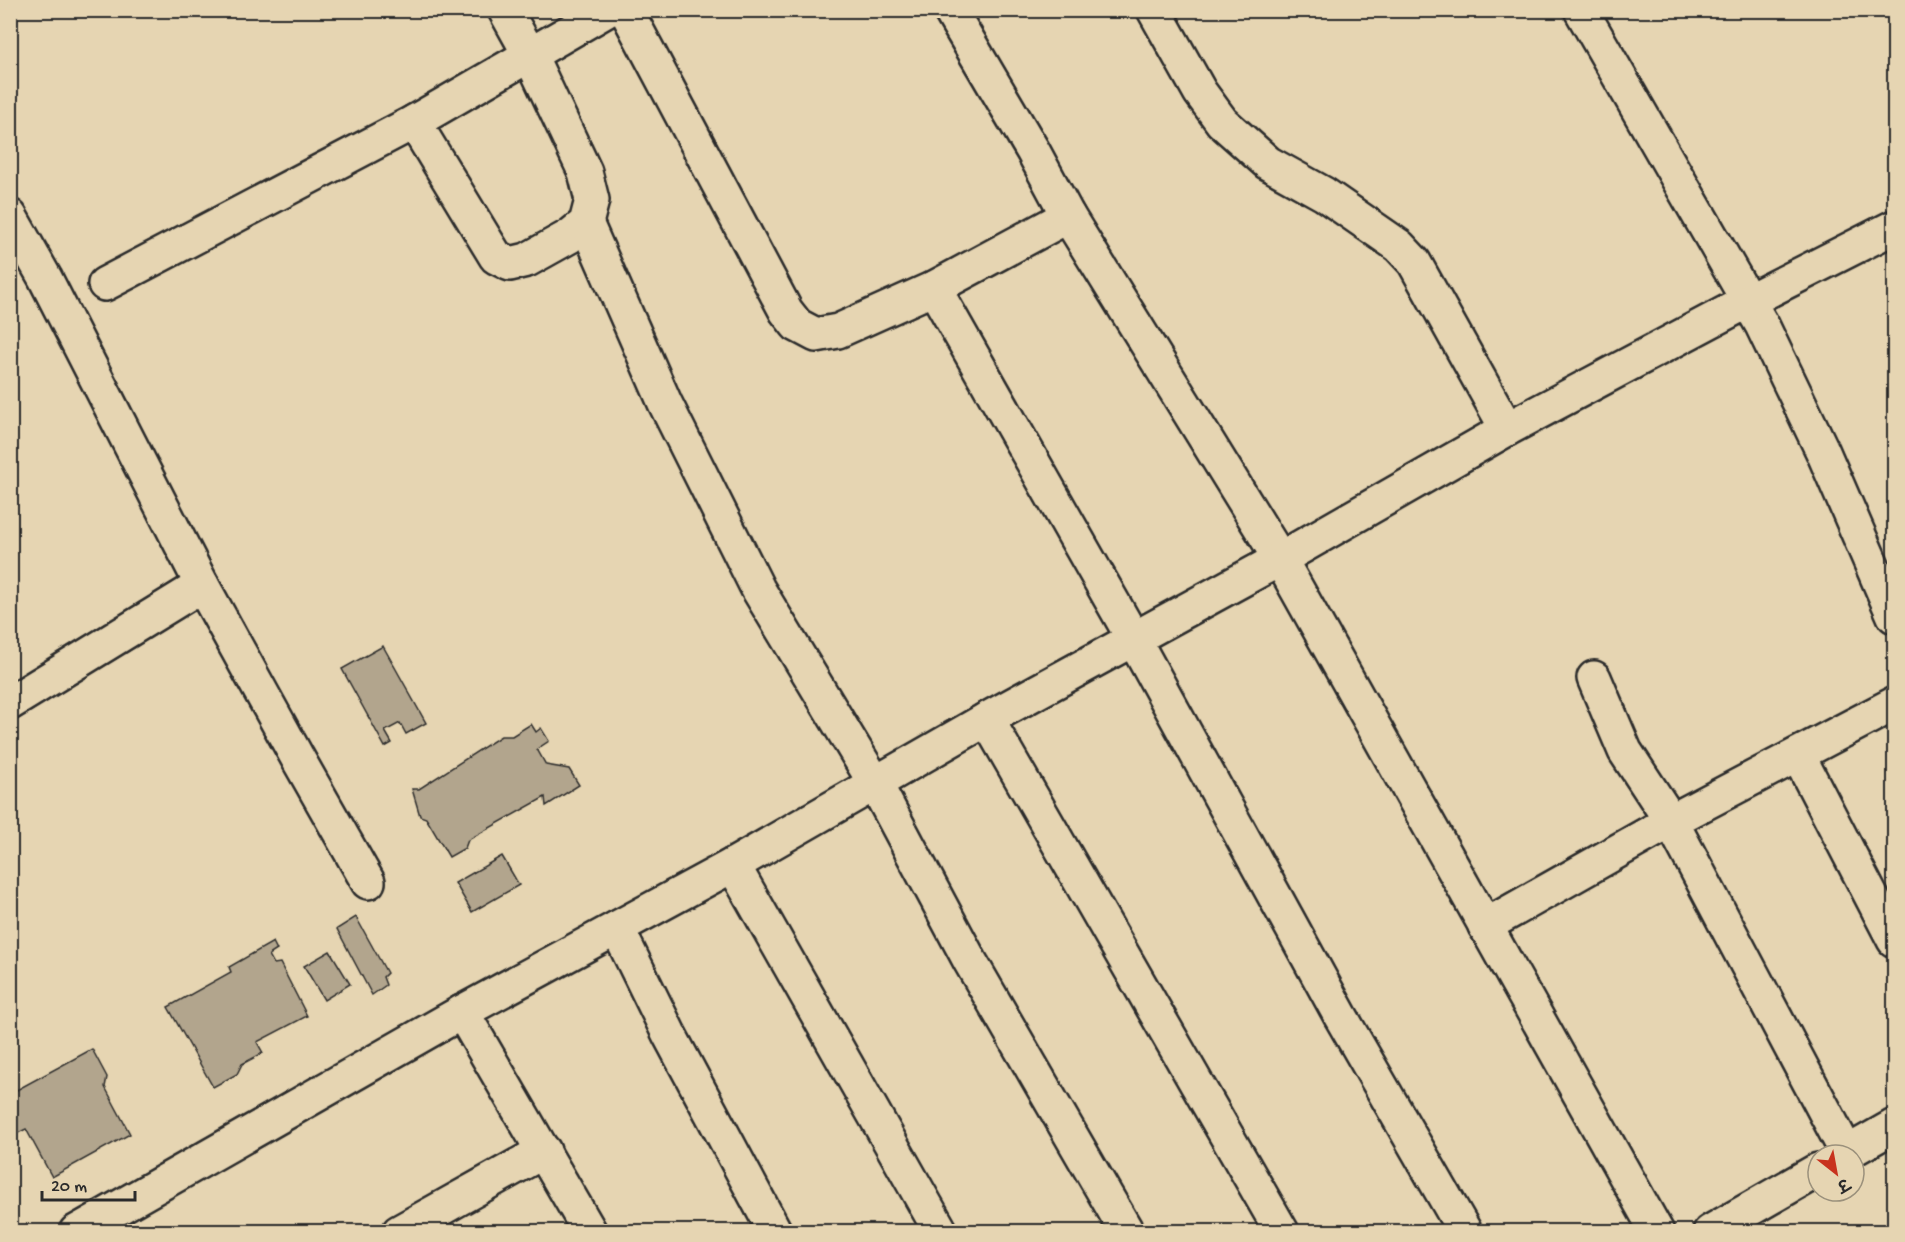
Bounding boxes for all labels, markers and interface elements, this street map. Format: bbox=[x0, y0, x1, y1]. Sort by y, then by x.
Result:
north arrow bbox=[1806, 1143, 1866, 1203]
scale bar bbox=[42, 1164, 135, 1202]
text: उ bbox=[1831, 1171, 1853, 1194]
text: 20 m bbox=[51, 1177, 87, 1198]

